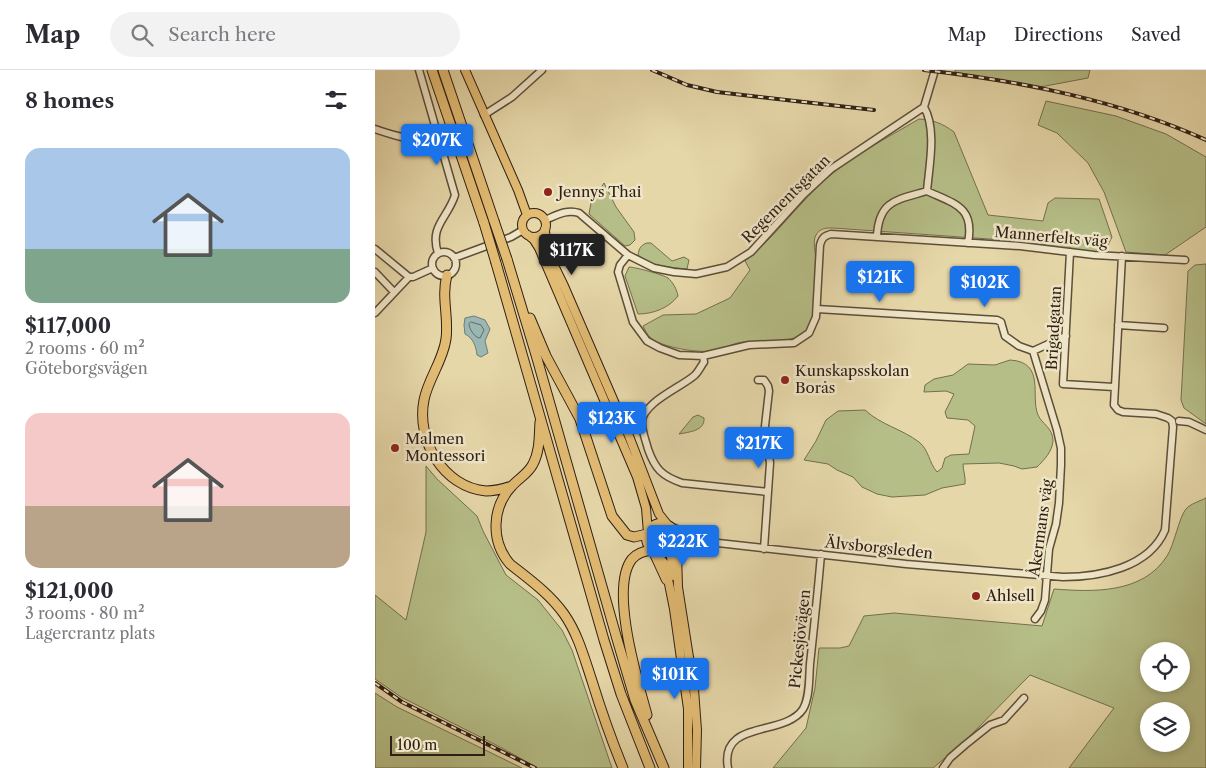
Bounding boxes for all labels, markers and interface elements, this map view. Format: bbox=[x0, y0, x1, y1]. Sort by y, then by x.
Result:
search box bbox=[110, 12, 460, 57]
text: Map bbox=[25, 20, 80, 49]
icon: search bbox=[128, 21, 156, 49]
text: Search here bbox=[168, 23, 276, 46]
text: Map bbox=[947, 24, 986, 46]
text: Directions bbox=[1014, 24, 1103, 46]
text: Saved bbox=[1131, 24, 1181, 46]
icon: filters bbox=[322, 86, 350, 114]
text: 8 homes bbox=[25, 88, 114, 113]
pin: $207K bbox=[402, 124, 472, 166]
text: $207K bbox=[412, 130, 462, 150]
street label: Regementsgatan bbox=[737, 150, 834, 247]
icon: home bbox=[143, 180, 233, 270]
place label: Jennys Thai bbox=[556, 182, 642, 201]
marker: Jennys Thai bbox=[542, 186, 554, 198]
street label: Mannerfelts väg bbox=[994, 222, 1108, 251]
pin: $117K bbox=[537, 234, 607, 276]
text: $117K bbox=[550, 240, 594, 260]
pin: $121K bbox=[845, 260, 915, 303]
pin: $102K bbox=[950, 266, 1020, 308]
text: $121K bbox=[857, 267, 903, 287]
text: $102K bbox=[961, 272, 1009, 292]
street label: Brigadgatan bbox=[1042, 285, 1065, 371]
text: $117,000 bbox=[25, 313, 111, 338]
text: 2 rooms · 60 m² bbox=[25, 338, 145, 358]
text: Göteborgsvägen bbox=[25, 358, 148, 378]
place label: Kunskapsskolan Borås bbox=[795, 361, 910, 397]
marker: Kunskapsskolan Borås bbox=[779, 374, 791, 386]
pin: $123K bbox=[577, 402, 647, 444]
text: $123K bbox=[588, 408, 636, 428]
pin: $217K bbox=[724, 426, 794, 469]
place label: Malmen Montessori bbox=[405, 429, 486, 465]
text: $217K bbox=[736, 433, 782, 453]
marker: Malmen Montessori bbox=[389, 442, 401, 454]
icon: home bbox=[143, 445, 233, 535]
street label: Åkermans väg bbox=[1024, 478, 1057, 579]
pin: $222K bbox=[648, 524, 718, 567]
text: $222K bbox=[658, 531, 708, 551]
street label: Älvsborgsleden bbox=[823, 532, 935, 563]
text: $121,000 bbox=[25, 578, 114, 603]
place label: Ahlsell bbox=[985, 586, 1035, 605]
street label: Pickesjövägen bbox=[785, 588, 814, 689]
marker: Ahlsell bbox=[970, 590, 982, 602]
text: 3 rooms · 80 m² bbox=[25, 603, 144, 623]
text: Lagercrantz plats bbox=[25, 623, 155, 643]
map controls bbox=[1140, 642, 1190, 752]
button: locate bbox=[1140, 642, 1190, 692]
pin: $101K bbox=[640, 658, 710, 700]
text: $101K bbox=[652, 664, 698, 684]
button: layers bbox=[1140, 702, 1190, 752]
scale bar bbox=[390, 733, 485, 756]
text: 100 m bbox=[397, 736, 437, 754]

